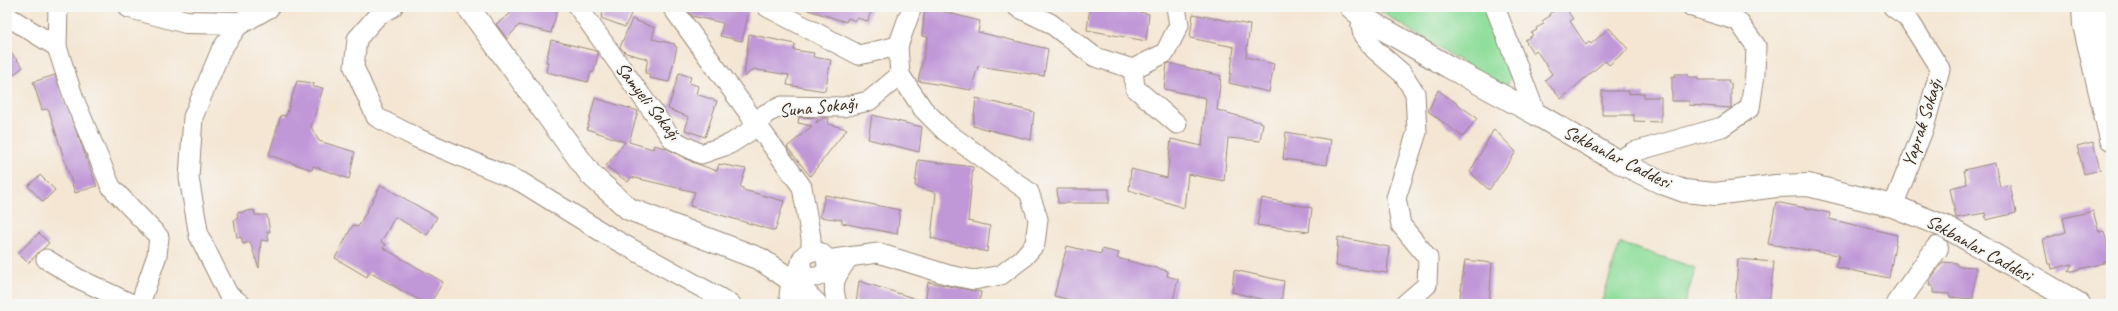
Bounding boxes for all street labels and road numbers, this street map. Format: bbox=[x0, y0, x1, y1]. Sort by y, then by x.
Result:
street label: Samyeli Sokağı bbox=[610, 57, 687, 146]
street label: Yaprak Sokağı bbox=[1896, 75, 1948, 170]
street label: Suna Sokağı bbox=[778, 91, 860, 123]
street label: Sekbanlar Caddesi bbox=[1559, 120, 1677, 195]
street label: Sekbanlar Caddesi bbox=[1922, 209, 2038, 288]

